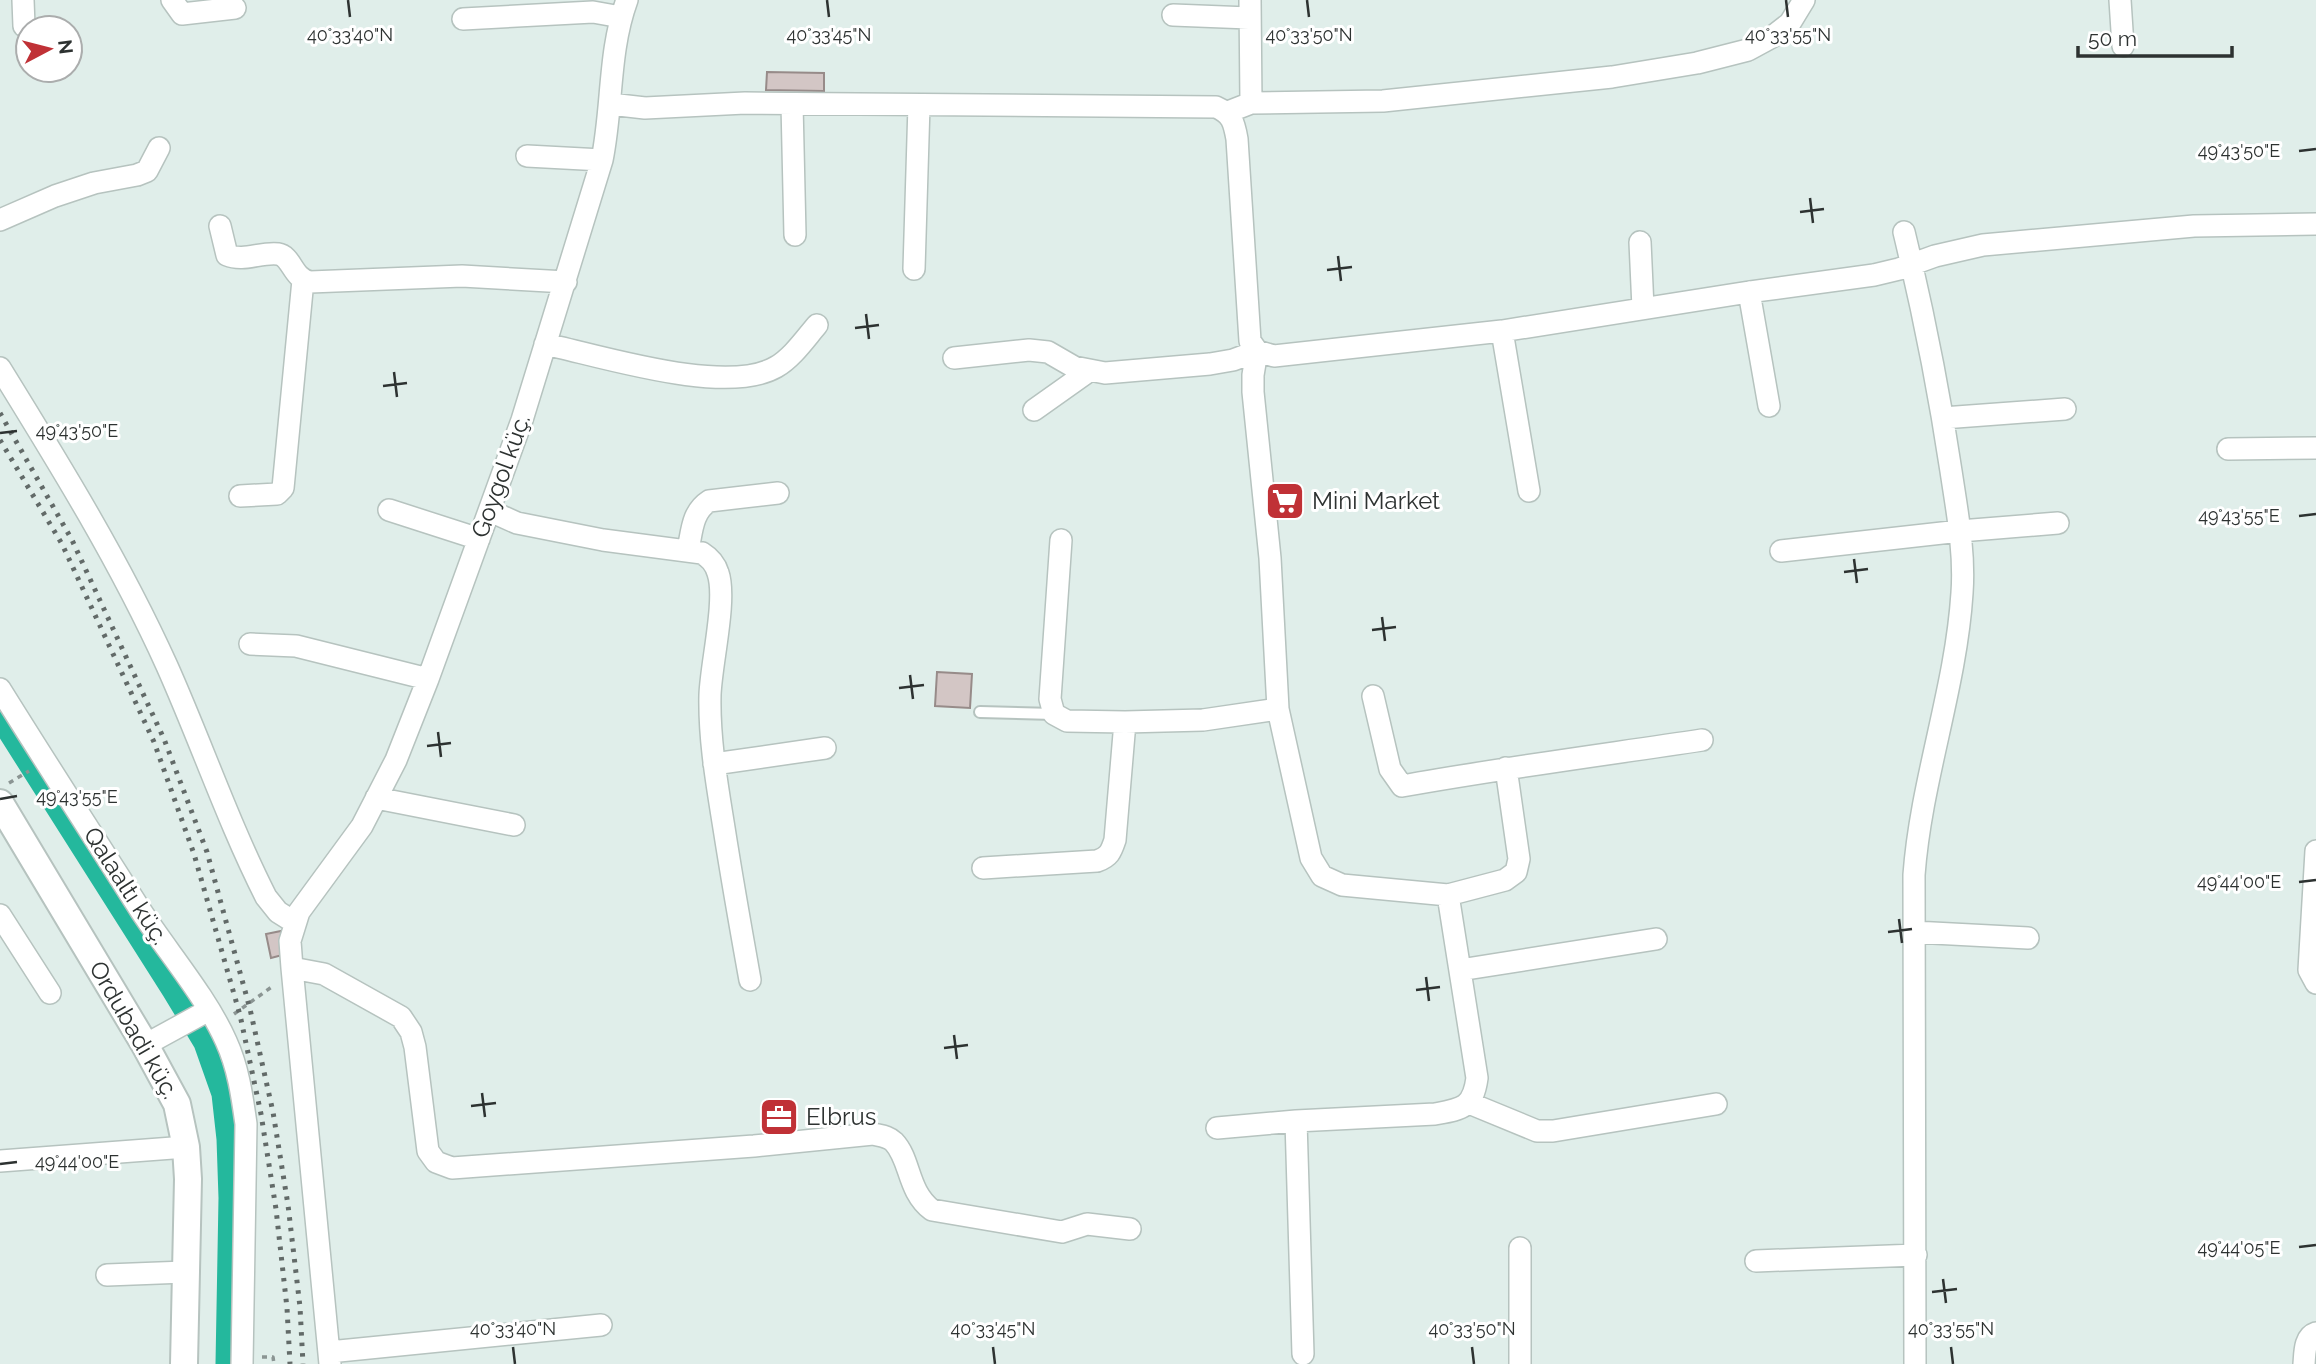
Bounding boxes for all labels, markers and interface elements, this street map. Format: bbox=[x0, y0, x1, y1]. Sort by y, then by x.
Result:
north arrow bbox=[14, 14, 84, 84]
scale bar bbox=[2078, 14, 2232, 58]
text: 40°33'40"N bbox=[307, 24, 393, 45]
text: 40°33'45"N bbox=[786, 24, 872, 45]
text: 40°33'50"N bbox=[1265, 24, 1353, 45]
text: 40°33'55"N bbox=[1745, 24, 1831, 45]
text: 50 m bbox=[2088, 26, 2137, 51]
text: N bbox=[54, 38, 78, 55]
text: 49°43'50"E bbox=[2198, 140, 2280, 161]
street label: Goygol küç. bbox=[465, 410, 536, 542]
text: 49°43'50"E bbox=[36, 420, 118, 441]
supermarket icon: Mini Market bbox=[1264, 480, 1306, 522]
place label: Mini Market bbox=[1312, 486, 1440, 515]
text: 49°43'55"E bbox=[2198, 505, 2280, 526]
text: 49°43'55"E bbox=[36, 786, 118, 807]
street label: Qalaaltı küç. bbox=[78, 822, 175, 950]
text: 49°44'00"E bbox=[2197, 871, 2281, 892]
street label: Ordubadi küç. bbox=[83, 956, 186, 1104]
office icon: Elbrus bbox=[758, 1096, 800, 1138]
place label: Elbrus bbox=[806, 1102, 876, 1131]
text: 49°44'00"E bbox=[35, 1151, 119, 1172]
text: 49°44'05"E bbox=[2197, 1237, 2281, 1258]
text: 40°33'40"N bbox=[470, 1318, 556, 1339]
text: 40°33'45"N bbox=[950, 1318, 1036, 1339]
text: 40°33'50"N bbox=[1428, 1318, 1516, 1339]
text: 40°33'55"N bbox=[1908, 1318, 1994, 1339]

